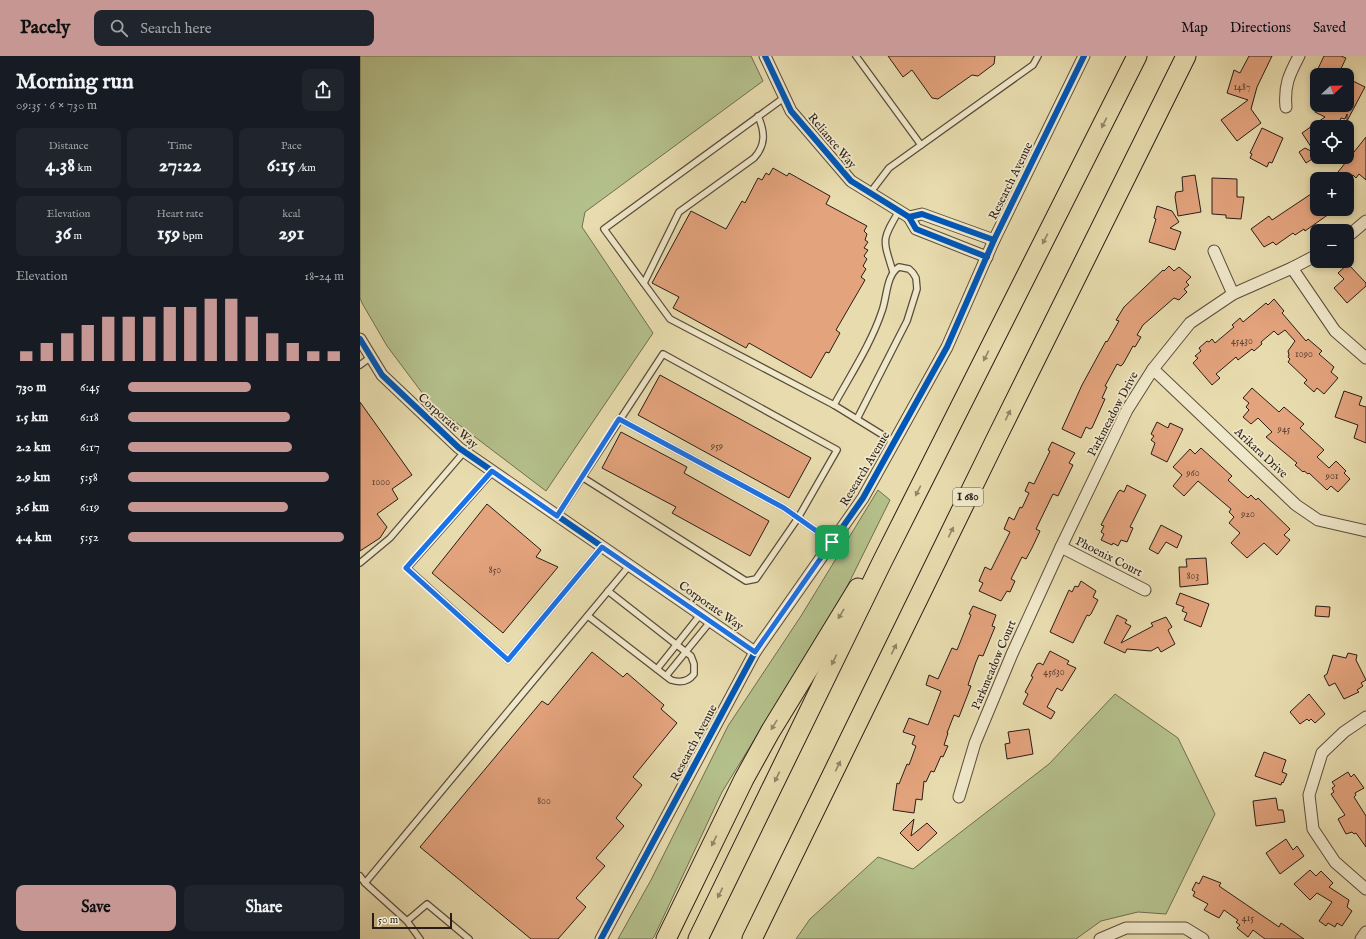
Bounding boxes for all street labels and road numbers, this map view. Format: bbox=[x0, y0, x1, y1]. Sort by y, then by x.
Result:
street label: Reliance Way bbox=[805, 110, 860, 172]
street label: Research Avenue bbox=[986, 139, 1037, 222]
street label: Parkmeadow Drive bbox=[1084, 369, 1142, 459]
street label: Corporate Way bbox=[414, 390, 481, 453]
street label: Arikara Drive bbox=[1230, 424, 1291, 482]
street label: Research Avenue bbox=[837, 428, 893, 509]
road number: I 680 bbox=[953, 488, 983, 506]
street label: Phoenix Court bbox=[1073, 534, 1145, 580]
street label: Corporate Way bbox=[675, 578, 746, 635]
street label: Parkmeadow Court bbox=[968, 618, 1020, 712]
street label: Research Avenue bbox=[667, 702, 721, 784]

